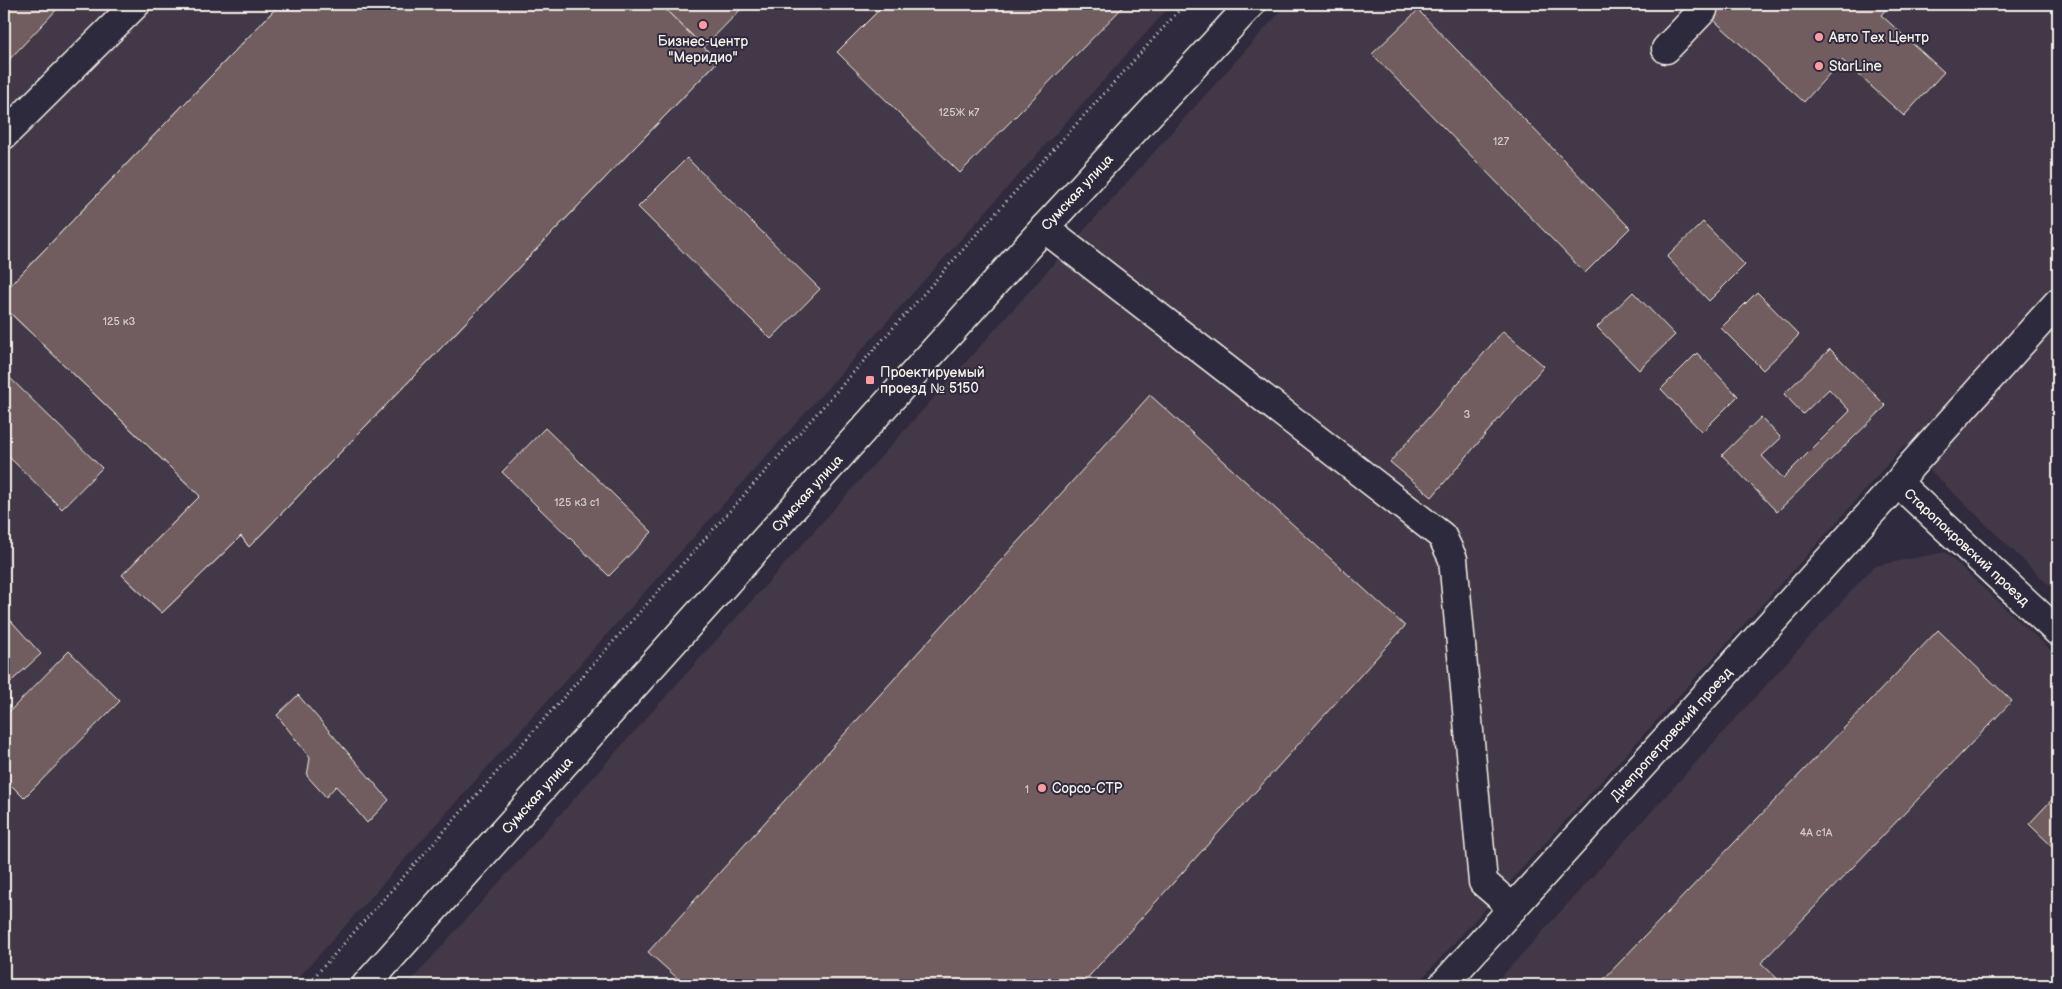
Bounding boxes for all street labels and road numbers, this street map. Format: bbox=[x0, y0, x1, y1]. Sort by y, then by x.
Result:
street label: Сумская улица bbox=[1038, 150, 1117, 234]
street label: Сумская улица bbox=[768, 451, 847, 535]
street label: Старопокровский проезд bbox=[1901, 485, 2033, 610]
street label: Днепропетровский проезд bbox=[1607, 664, 1736, 805]
street label: Сумская улица bbox=[498, 753, 577, 837]

